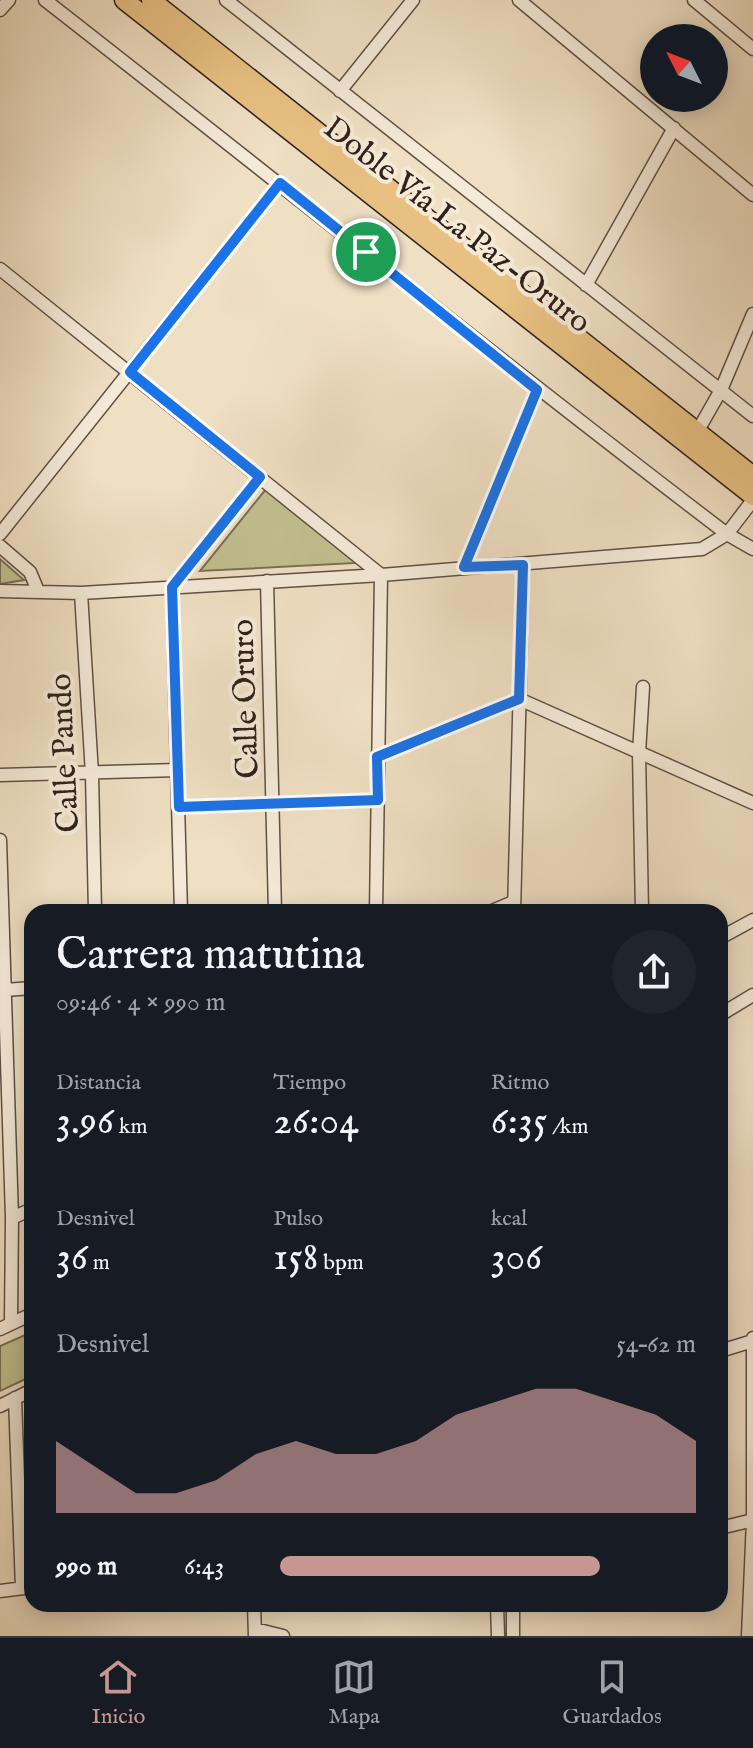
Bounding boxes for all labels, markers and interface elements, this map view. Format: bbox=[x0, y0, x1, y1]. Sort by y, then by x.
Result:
north arrow bbox=[640, 24, 728, 112]
map controls bbox=[640, 24, 728, 112]
street label: Doble Vía La Paz-Oruro bbox=[314, 109, 599, 343]
pin bbox=[332, 218, 400, 286]
icon: arrive bbox=[344, 230, 388, 274]
street label: Calle Oruro bbox=[223, 618, 270, 779]
street label: Calle Pando bbox=[41, 672, 90, 833]
text: Carrera matutina bbox=[56, 928, 364, 984]
button: share bbox=[612, 930, 696, 1014]
text: 09:46 · 4 × 990 m bbox=[56, 986, 226, 1019]
text: Distancia bbox=[56, 1069, 141, 1097]
text: Tiempo bbox=[273, 1069, 346, 1097]
text: Ritmo bbox=[491, 1069, 549, 1097]
text: 3.96 bbox=[56, 1097, 114, 1148]
text: 26:04 bbox=[273, 1097, 359, 1148]
text: 6:35 bbox=[491, 1097, 548, 1148]
text: km bbox=[114, 1113, 147, 1141]
text: /km bbox=[548, 1113, 589, 1141]
text: Desnivel bbox=[56, 1205, 135, 1233]
text: Pulso bbox=[273, 1205, 323, 1233]
text: kcal bbox=[491, 1205, 527, 1233]
text: 36 bbox=[56, 1233, 88, 1284]
text: 158 bbox=[273, 1233, 318, 1284]
text: 306 bbox=[491, 1233, 542, 1284]
text: m bbox=[88, 1249, 110, 1277]
text: bpm bbox=[318, 1249, 364, 1277]
text: Desnivel bbox=[56, 1328, 149, 1361]
text: 54–62 m bbox=[616, 1328, 696, 1361]
text: 990 m bbox=[56, 1550, 117, 1583]
text: 6:43 bbox=[184, 1550, 224, 1583]
tab: Inicio bbox=[91, 1655, 145, 1731]
tab: Mapa bbox=[328, 1655, 380, 1731]
tab: Guardados bbox=[563, 1655, 662, 1731]

